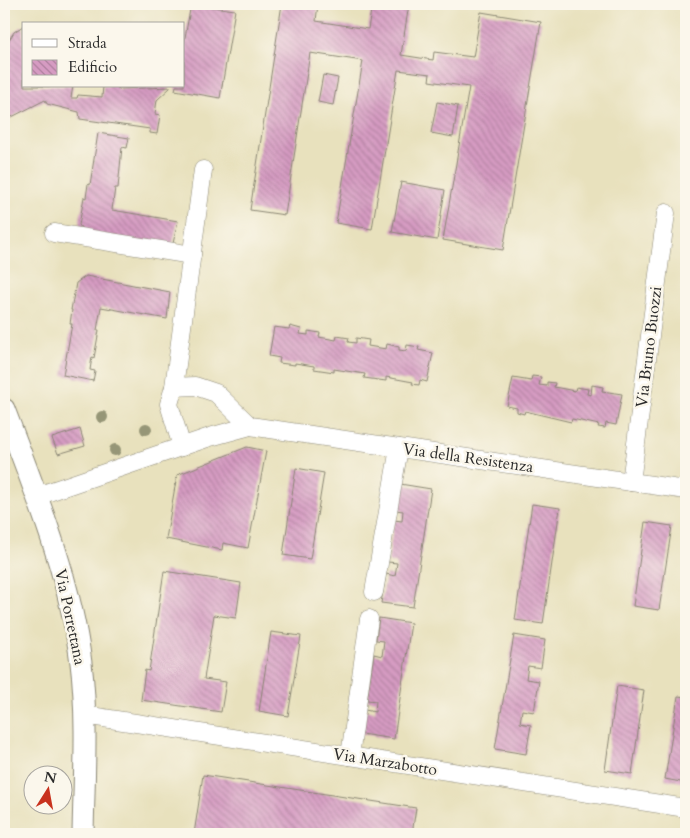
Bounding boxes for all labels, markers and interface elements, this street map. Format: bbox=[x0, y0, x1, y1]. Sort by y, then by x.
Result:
legend bbox=[22, 22, 185, 88]
text: Strada bbox=[68, 33, 107, 53]
text: Edificio bbox=[68, 57, 117, 77]
street label: Via Bruno Buozzi bbox=[631, 285, 667, 409]
street label: Via della Resistenza bbox=[401, 438, 535, 478]
street label: Via Porrettana bbox=[49, 567, 91, 667]
street label: Via Marzabotto bbox=[331, 743, 439, 781]
north arrow bbox=[22, 766, 72, 816]
text: N bbox=[43, 767, 58, 788]

